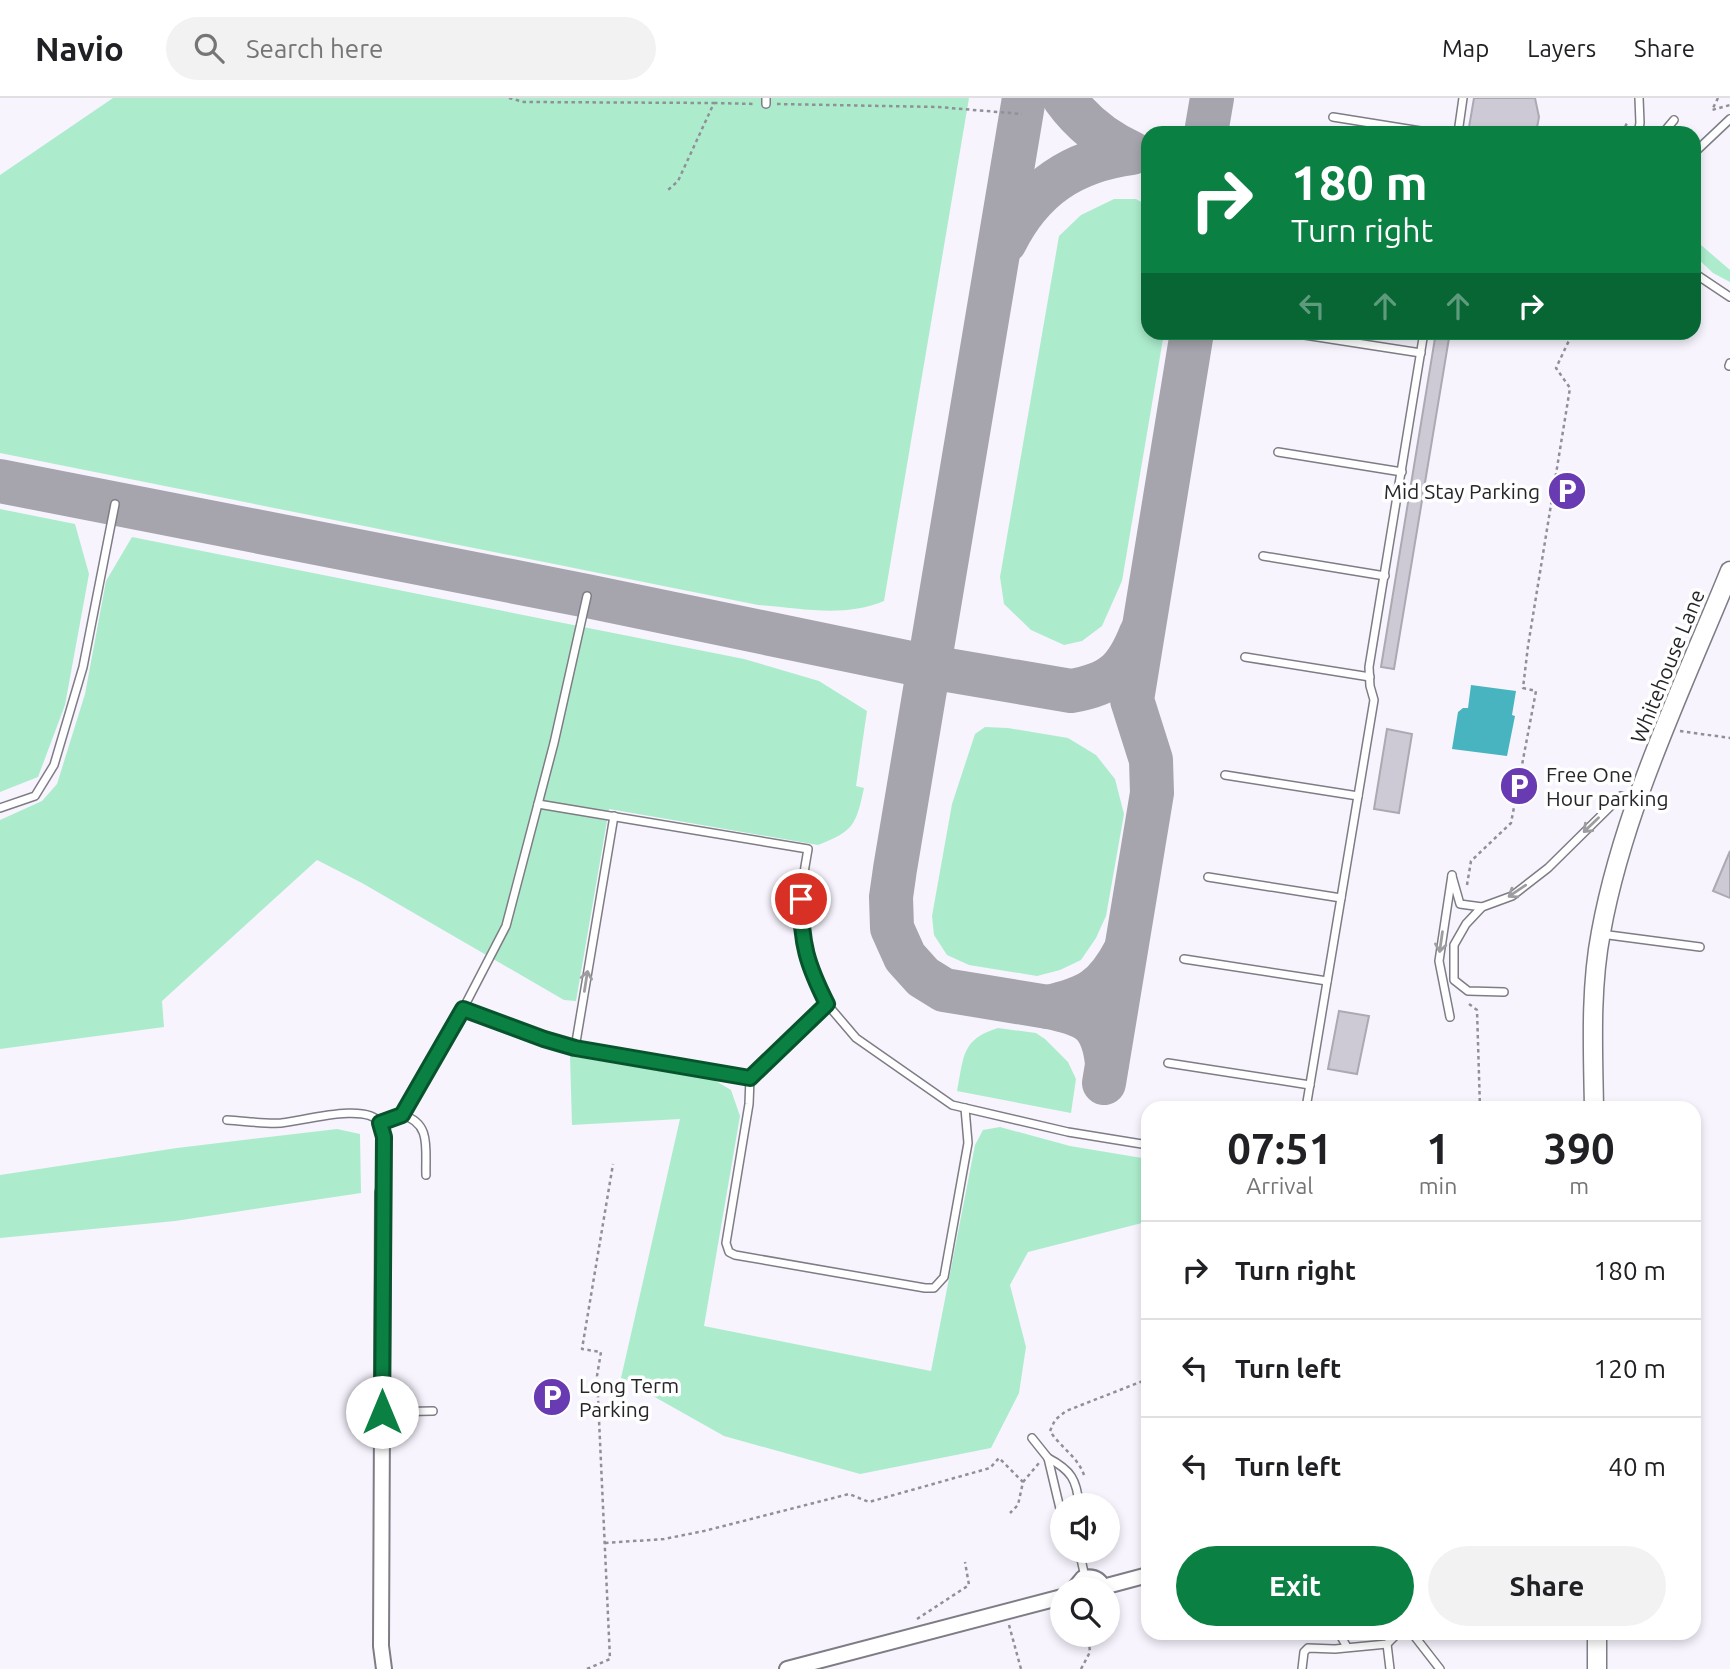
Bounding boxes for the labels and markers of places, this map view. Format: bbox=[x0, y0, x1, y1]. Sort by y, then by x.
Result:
parking icon: Mid Stay Parking bbox=[1546, 470, 1588, 512]
place label: Mid Stay Parking bbox=[1384, 479, 1540, 503]
place label: Free One Hour parking bbox=[1546, 762, 1669, 810]
parking icon: Free One Hour parking bbox=[1498, 765, 1540, 807]
pin bbox=[771, 869, 831, 929]
place label: Long Term Parking bbox=[579, 1373, 679, 1421]
parking icon: Long Term Parking bbox=[531, 1376, 573, 1418]

